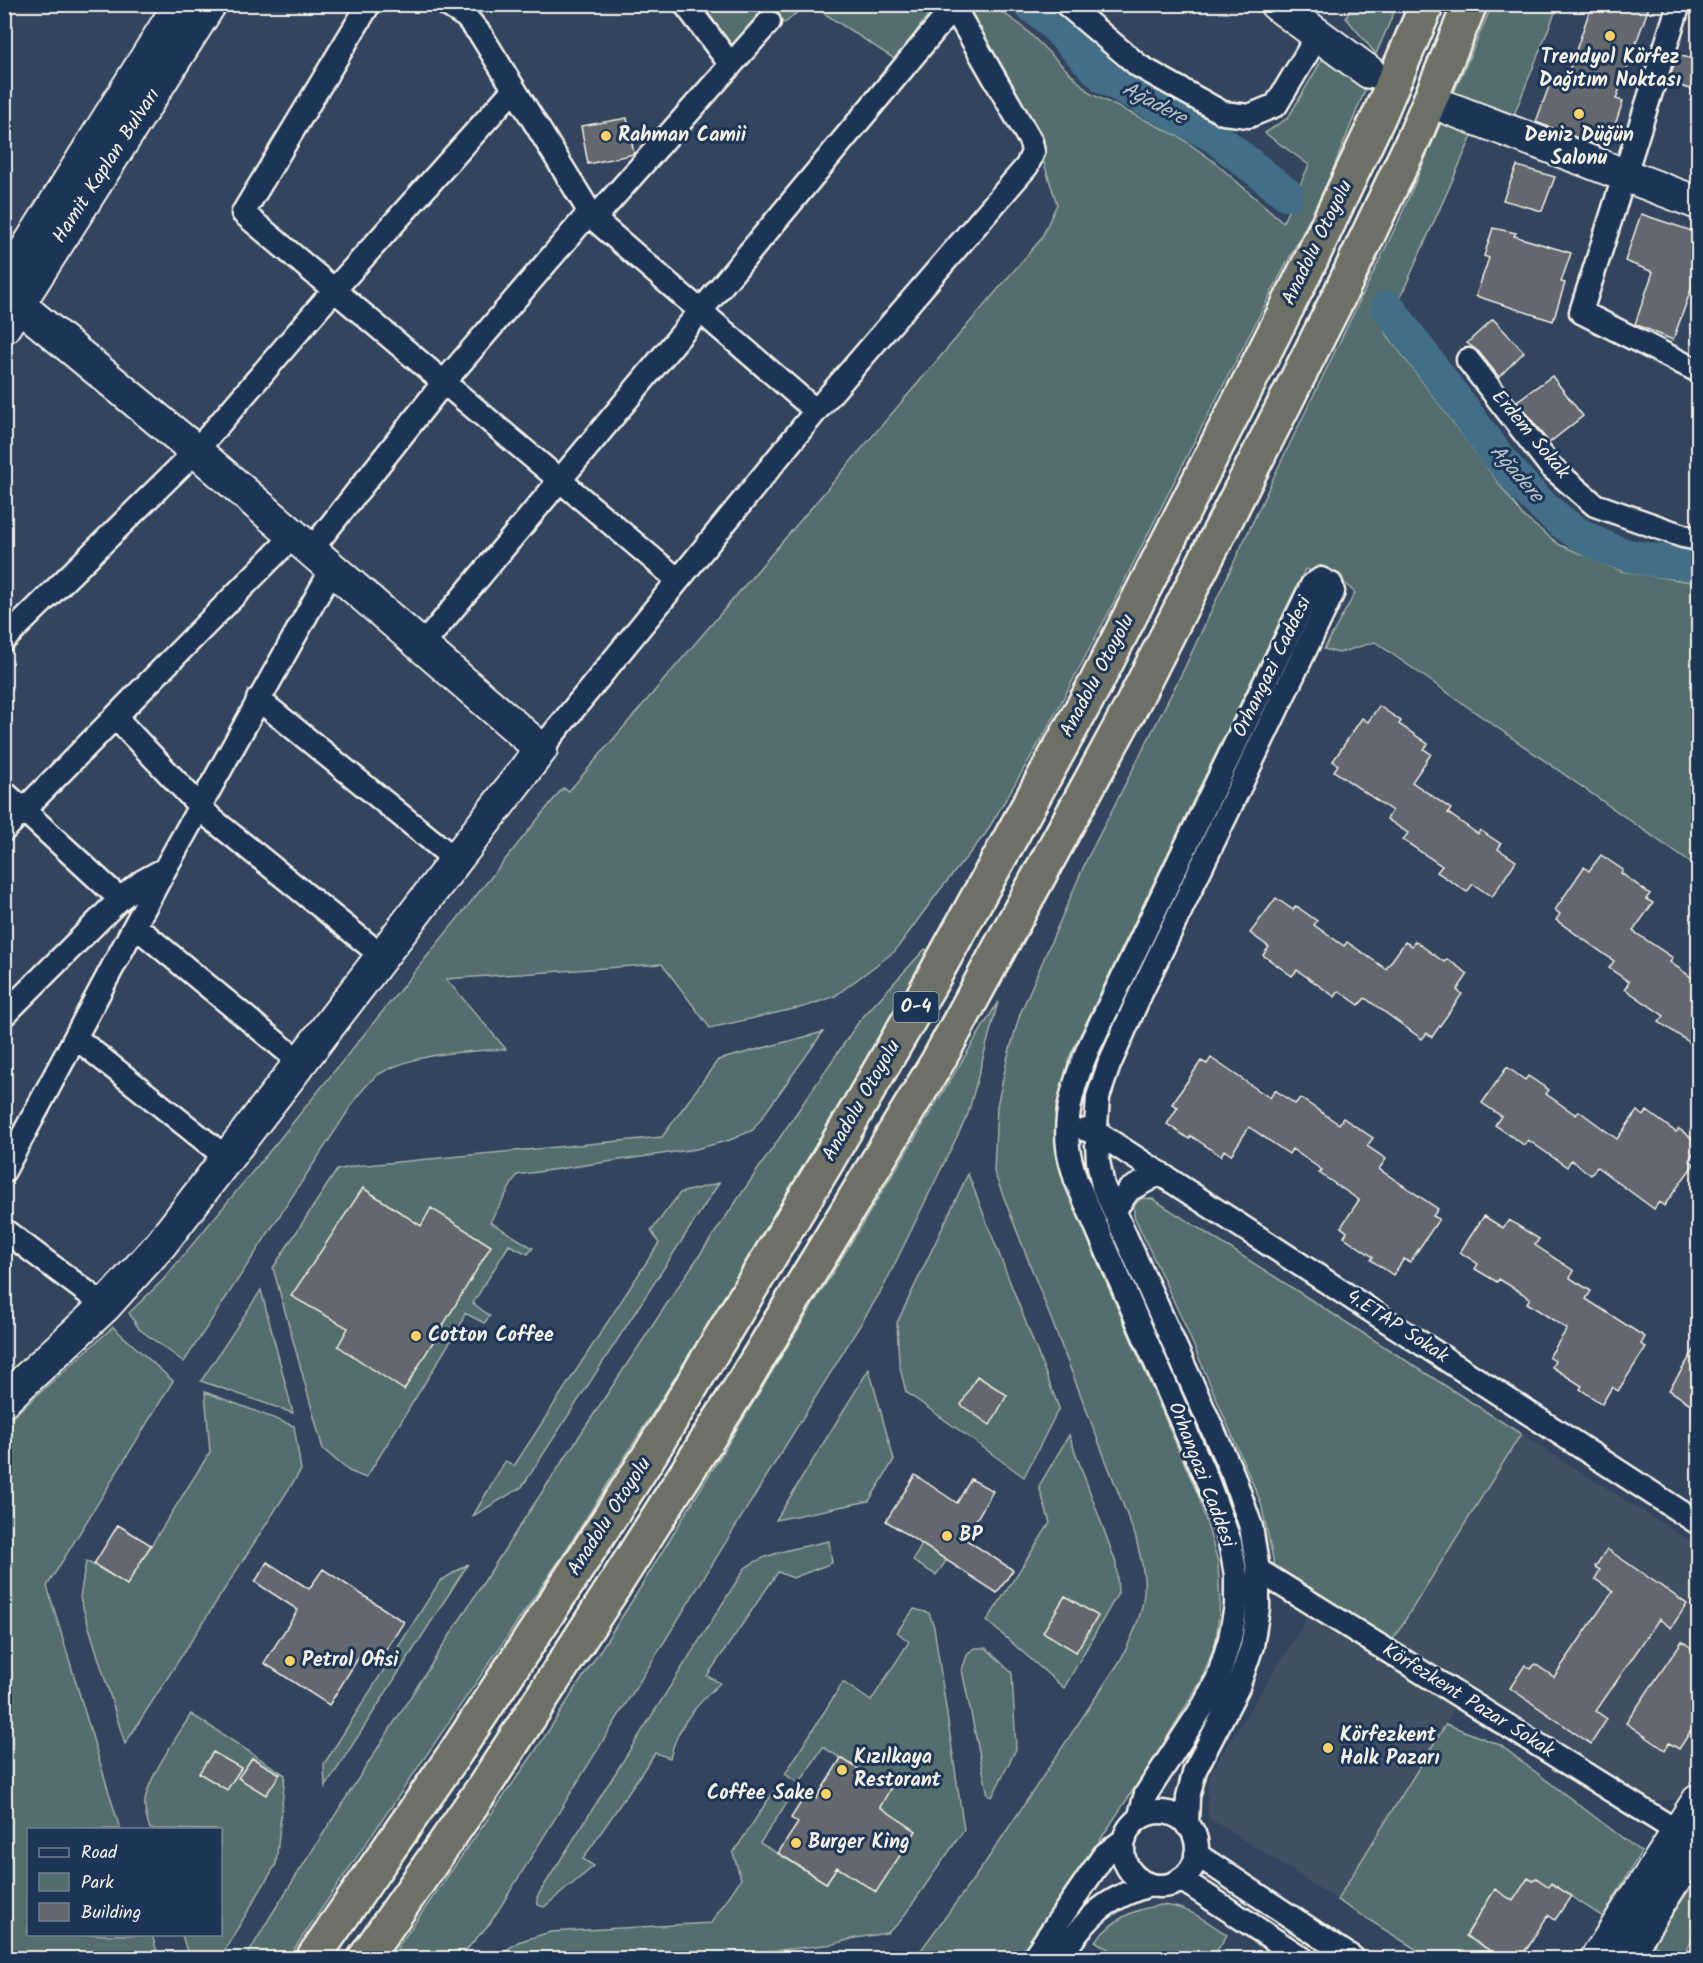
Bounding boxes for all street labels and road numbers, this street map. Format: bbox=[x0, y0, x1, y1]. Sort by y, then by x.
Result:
street label: Hamit Kaplan Bulvarı bbox=[45, 82, 169, 250]
street label: Anadolu Otoyolu bbox=[1274, 175, 1362, 311]
street label: Erdem Sokak bbox=[1483, 383, 1578, 488]
street label: Orhangazi Caddesi bbox=[1225, 590, 1322, 743]
street label: Anadolu Otoyolu bbox=[1052, 608, 1144, 743]
road number: O-4 bbox=[894, 992, 938, 1022]
street label: Anadolu Otoyolu bbox=[814, 1034, 910, 1168]
street label: 4.ETAP Sokak bbox=[1339, 1282, 1455, 1373]
street label: Orhangazi Caddesi bbox=[1159, 1398, 1244, 1554]
street label: Anadolu Otoyolu bbox=[560, 1451, 661, 1583]
street label: Körfezkent Pazar Sokak bbox=[1375, 1635, 1561, 1767]

